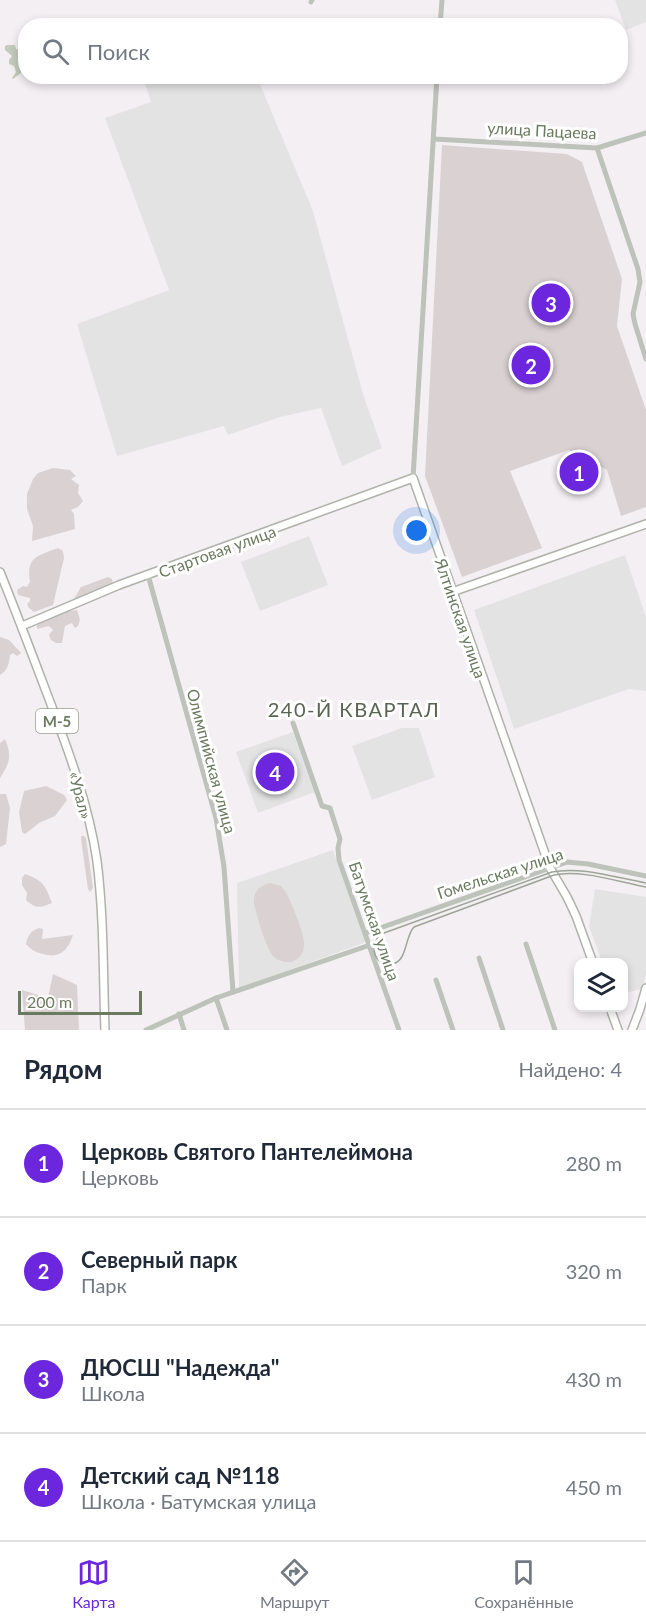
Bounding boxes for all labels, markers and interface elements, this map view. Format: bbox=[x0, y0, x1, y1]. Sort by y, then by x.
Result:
search box bbox=[18, 18, 628, 84]
icon: search bbox=[39, 35, 72, 68]
text: Поиск bbox=[87, 38, 150, 65]
street label: улица Пацаева bbox=[487, 118, 597, 142]
pin: 3 bbox=[532, 280, 570, 326]
pin: 2 bbox=[512, 342, 550, 388]
pin: 1 bbox=[560, 450, 598, 494]
your location bbox=[402, 516, 431, 545]
street label: Стартовая улица bbox=[156, 521, 278, 581]
street label: Ялтинская улица bbox=[431, 555, 490, 681]
street label: Олимпийская улица bbox=[184, 687, 240, 835]
district label: 240-Й КВАРТАЛ bbox=[268, 697, 440, 721]
road number: М-5 bbox=[36, 709, 78, 733]
pin: 4 bbox=[256, 750, 294, 794]
street label: «Урал» bbox=[66, 769, 96, 821]
street label: Гомельская улица bbox=[435, 844, 565, 902]
street label: Батумская улица bbox=[346, 859, 404, 983]
map controls bbox=[574, 958, 628, 1012]
button: layers bbox=[574, 958, 628, 1012]
scale bar bbox=[18, 988, 142, 1016]
text: 200 m bbox=[27, 992, 72, 1011]
text: Рядом bbox=[24, 1053, 102, 1085]
text: Найдено: 4 bbox=[519, 1057, 622, 1081]
text: Церковь Святого Пантелеймона bbox=[81, 1138, 413, 1165]
text: 1 bbox=[38, 1151, 49, 1175]
text: 280 m bbox=[566, 1151, 622, 1175]
text: Церковь bbox=[81, 1165, 159, 1189]
text: Северный парк bbox=[81, 1246, 238, 1273]
text: 2 bbox=[38, 1259, 49, 1283]
text: 320 m bbox=[566, 1259, 622, 1283]
text: Парк bbox=[81, 1273, 127, 1297]
text: ДЮСШ "Надежда" bbox=[81, 1354, 279, 1381]
text: 3 bbox=[38, 1367, 49, 1391]
text: 430 m bbox=[566, 1367, 622, 1391]
text: Школа bbox=[81, 1381, 145, 1405]
text: Детский сад №118 bbox=[81, 1462, 280, 1489]
text: 4 bbox=[38, 1475, 49, 1499]
text: 450 m bbox=[566, 1475, 622, 1499]
text: Школа · Батумская улица bbox=[81, 1489, 316, 1513]
tab: Карта bbox=[72, 1556, 115, 1611]
tab: Маршрут bbox=[260, 1556, 330, 1611]
tab: Сохранённые bbox=[474, 1556, 574, 1611]

